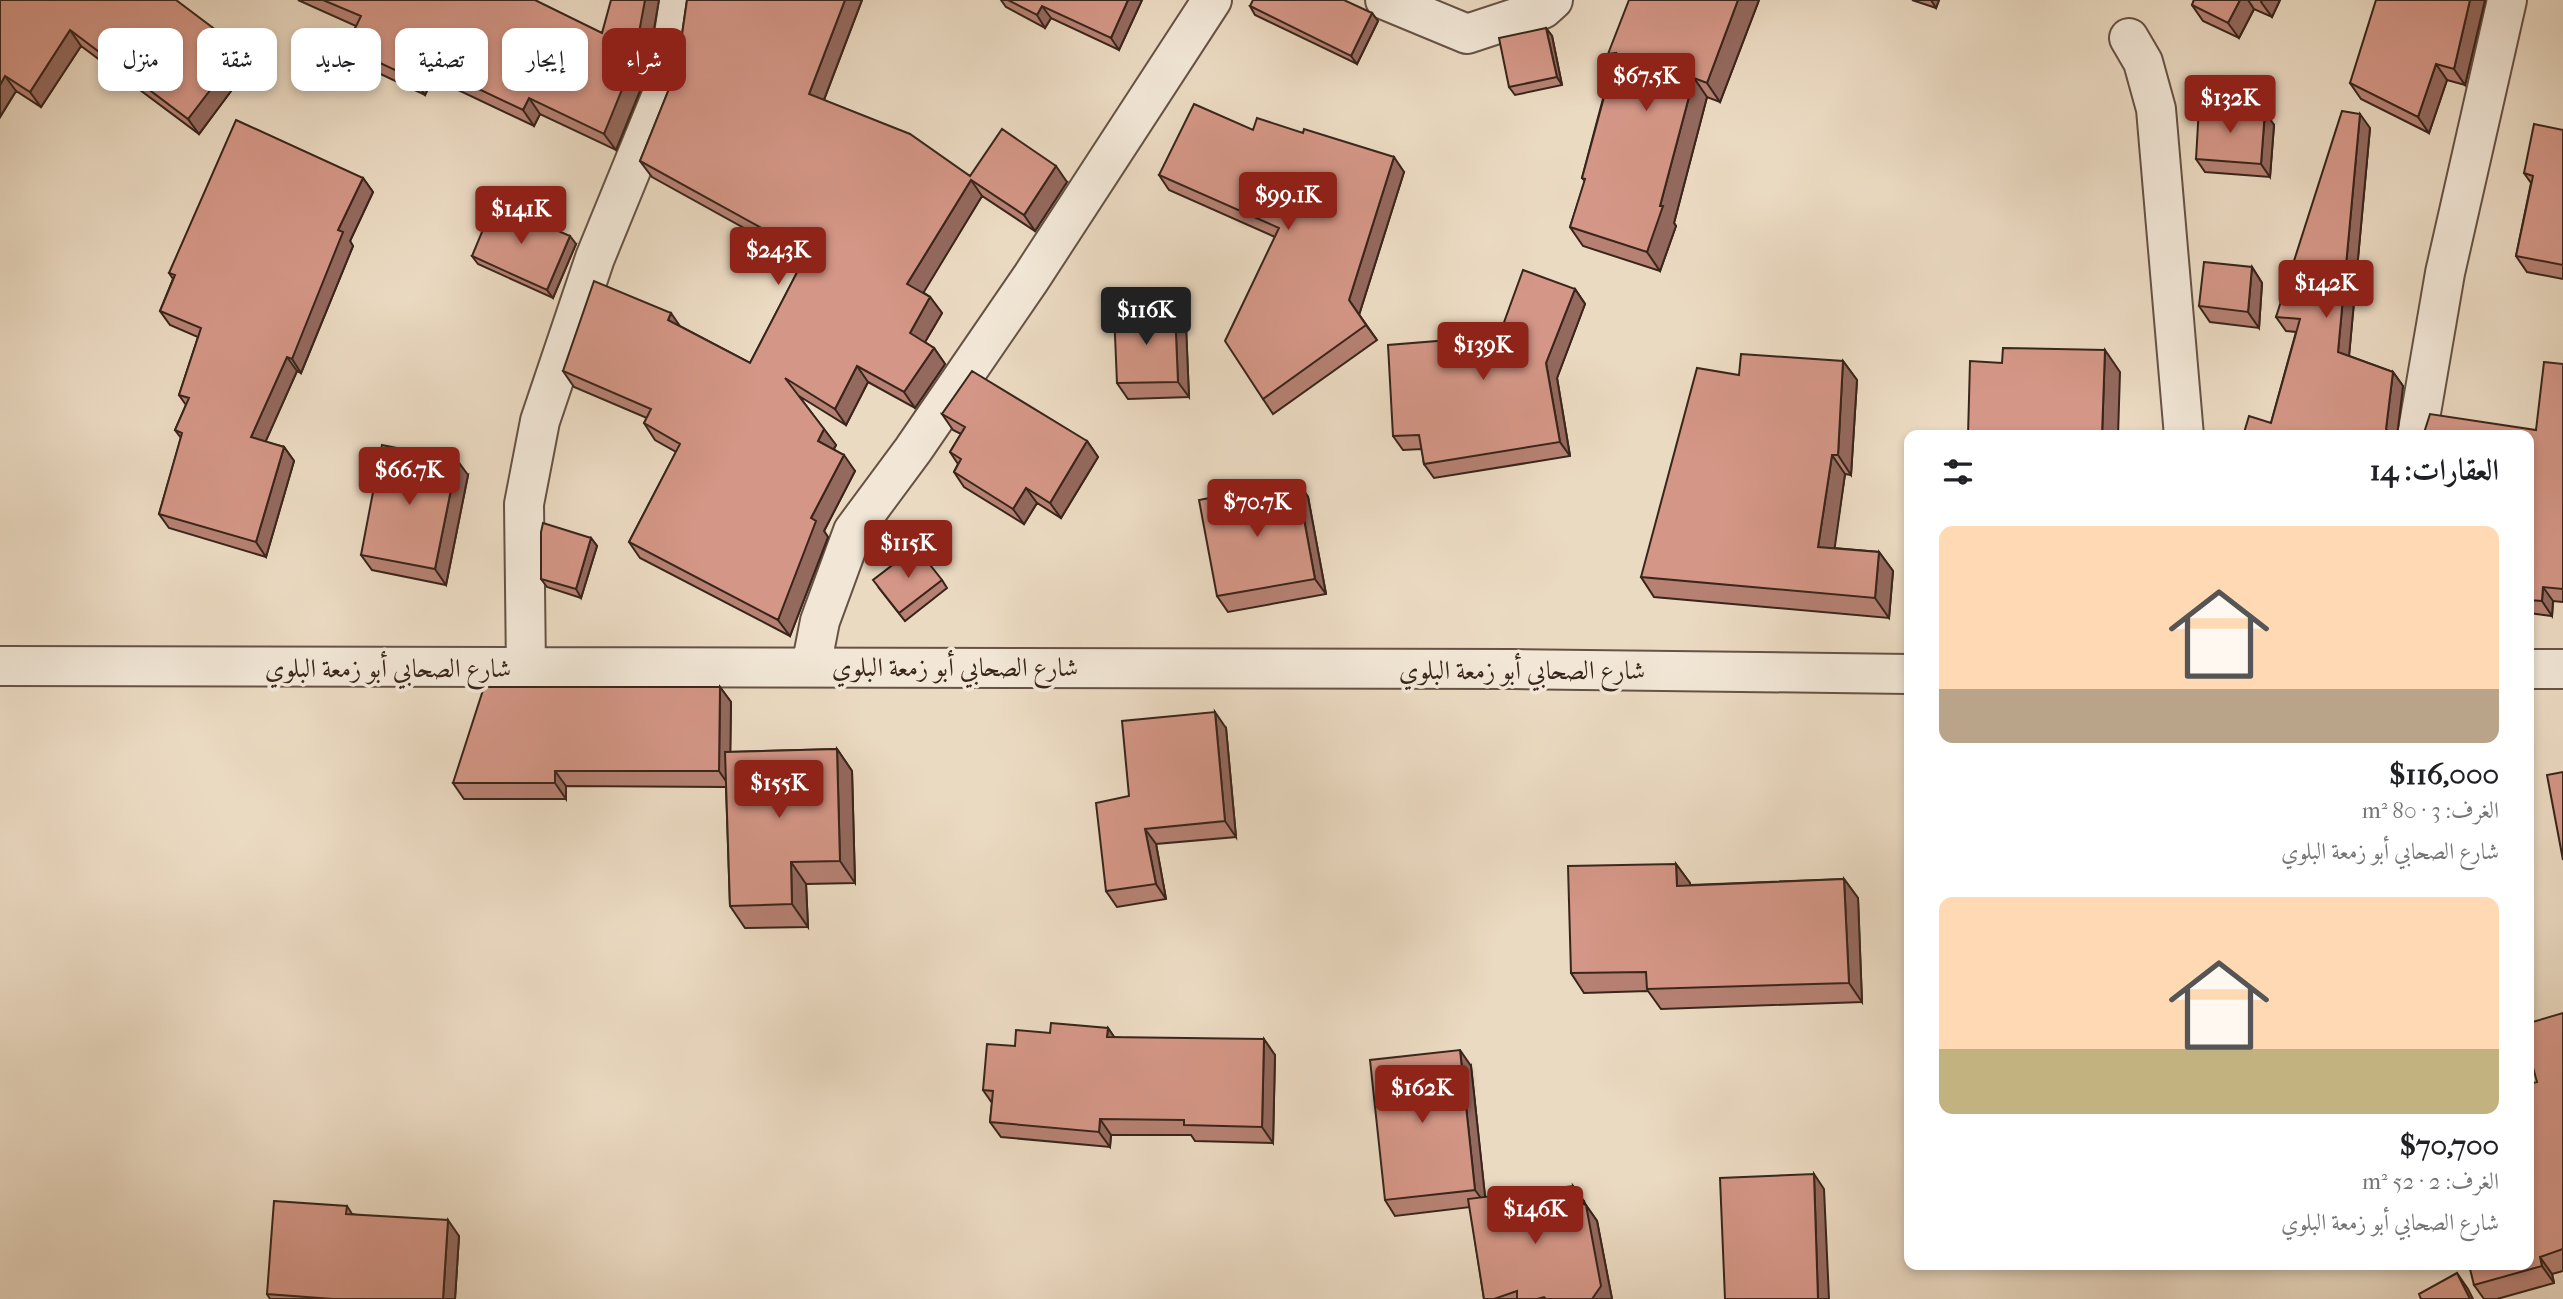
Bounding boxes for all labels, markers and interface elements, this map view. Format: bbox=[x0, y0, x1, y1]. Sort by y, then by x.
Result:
chip: منزل bbox=[98, 28, 183, 91]
chip: شقة bbox=[197, 28, 277, 91]
chip: جديد bbox=[291, 28, 381, 91]
chip: تصفية bbox=[395, 28, 488, 91]
chip: إيجار bbox=[502, 28, 588, 91]
chip: شراء bbox=[602, 28, 686, 91]
pin: $67.5K bbox=[1589, 54, 1703, 113]
text: $67.5K bbox=[1613, 62, 1679, 89]
pin: $132K bbox=[2181, 76, 2279, 135]
text: $132K bbox=[2201, 84, 2259, 111]
pin: $99.1K bbox=[1231, 173, 1345, 232]
text: $99.1K bbox=[1255, 181, 1321, 208]
pin: $141K bbox=[472, 187, 570, 246]
text: $141K bbox=[491, 195, 551, 222]
pin: $243K bbox=[729, 228, 827, 287]
text: $243K bbox=[746, 236, 810, 263]
pin: $142K bbox=[2277, 260, 2375, 320]
text: $142K bbox=[2295, 269, 2358, 296]
pin: $116K bbox=[1097, 288, 1195, 347]
text: $116K bbox=[1117, 296, 1175, 323]
pin: $139K bbox=[1434, 322, 1532, 382]
text: $139K bbox=[1453, 331, 1513, 358]
pin: $66.7K bbox=[352, 448, 466, 507]
icon: filters bbox=[1939, 453, 1977, 491]
text: العقارات: 14 bbox=[2370, 453, 2499, 488]
text: $66.7K bbox=[375, 456, 443, 483]
pin: $70.7K bbox=[1200, 480, 1314, 539]
text: $70.7K bbox=[1223, 488, 1291, 515]
pin: $115K bbox=[859, 520, 957, 580]
text: $115K bbox=[880, 529, 936, 556]
icon: home bbox=[2156, 571, 2282, 697]
street label: شارع الصحابي أبو زمعة البلوي bbox=[832, 650, 1078, 689]
street label: شارع الصحابي أبو زمعة البلوي bbox=[265, 651, 511, 690]
street label: شارع الصحابي أبو زمعة البلوي bbox=[1399, 653, 1645, 692]
text: $116,000 bbox=[2389, 757, 2499, 792]
pin: $155K bbox=[730, 760, 828, 820]
text: $155K bbox=[750, 769, 808, 796]
text: الغرف: 3 · 80 m² bbox=[2362, 797, 2499, 824]
text: شارع الصحابي أبو زمعة البلوي bbox=[2281, 838, 2499, 865]
icon: home bbox=[2156, 942, 2282, 1068]
pin: $162K bbox=[1373, 1066, 1471, 1125]
text: $162K bbox=[1391, 1074, 1453, 1101]
text: $70,700 bbox=[2400, 1128, 2499, 1163]
text: الغرف: 2 · 52 m² bbox=[2362, 1168, 2499, 1195]
pin: $146K bbox=[1486, 1186, 1584, 1246]
text: $146K bbox=[1503, 1195, 1567, 1222]
text: شارع الصحابي أبو زمعة البلوي bbox=[2281, 1209, 2499, 1236]

